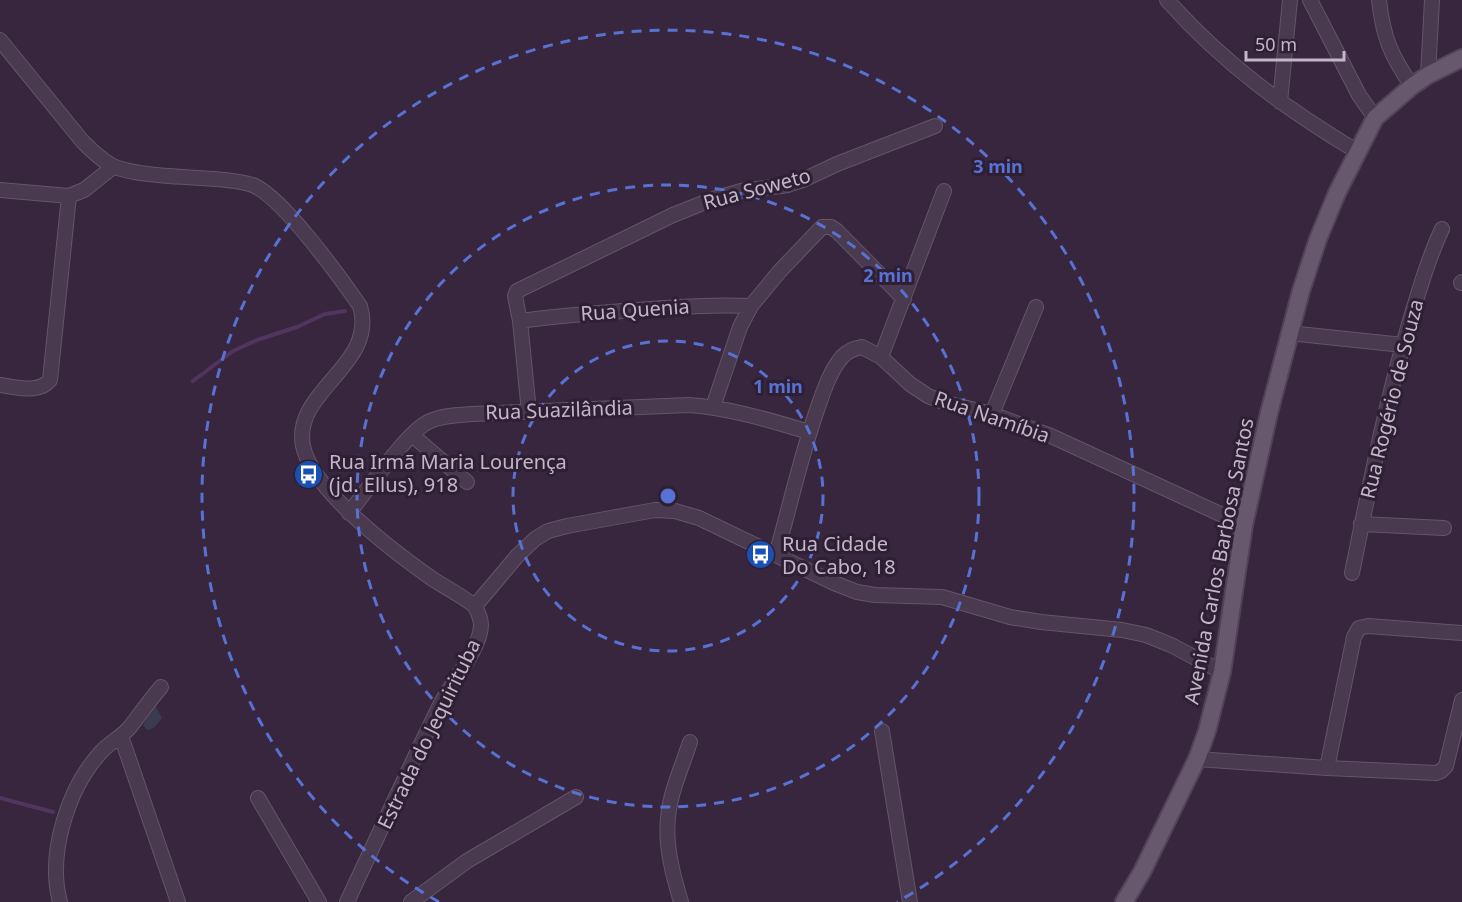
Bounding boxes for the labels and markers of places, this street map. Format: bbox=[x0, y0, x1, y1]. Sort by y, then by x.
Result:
place label: Rua Irmã Maria Lourença (jd. Ellus), 918 bbox=[329, 448, 567, 498]
bus stop icon: Rua Irmã Maria Lourença (jd. Ellus), 918 bbox=[292, 458, 324, 490]
centre of rings bbox=[658, 486, 678, 506]
place label: Rua Cidade Do Cabo, 18 bbox=[782, 530, 896, 580]
bus stop icon: Rua Cidade Do Cabo, 18 bbox=[745, 539, 777, 571]

